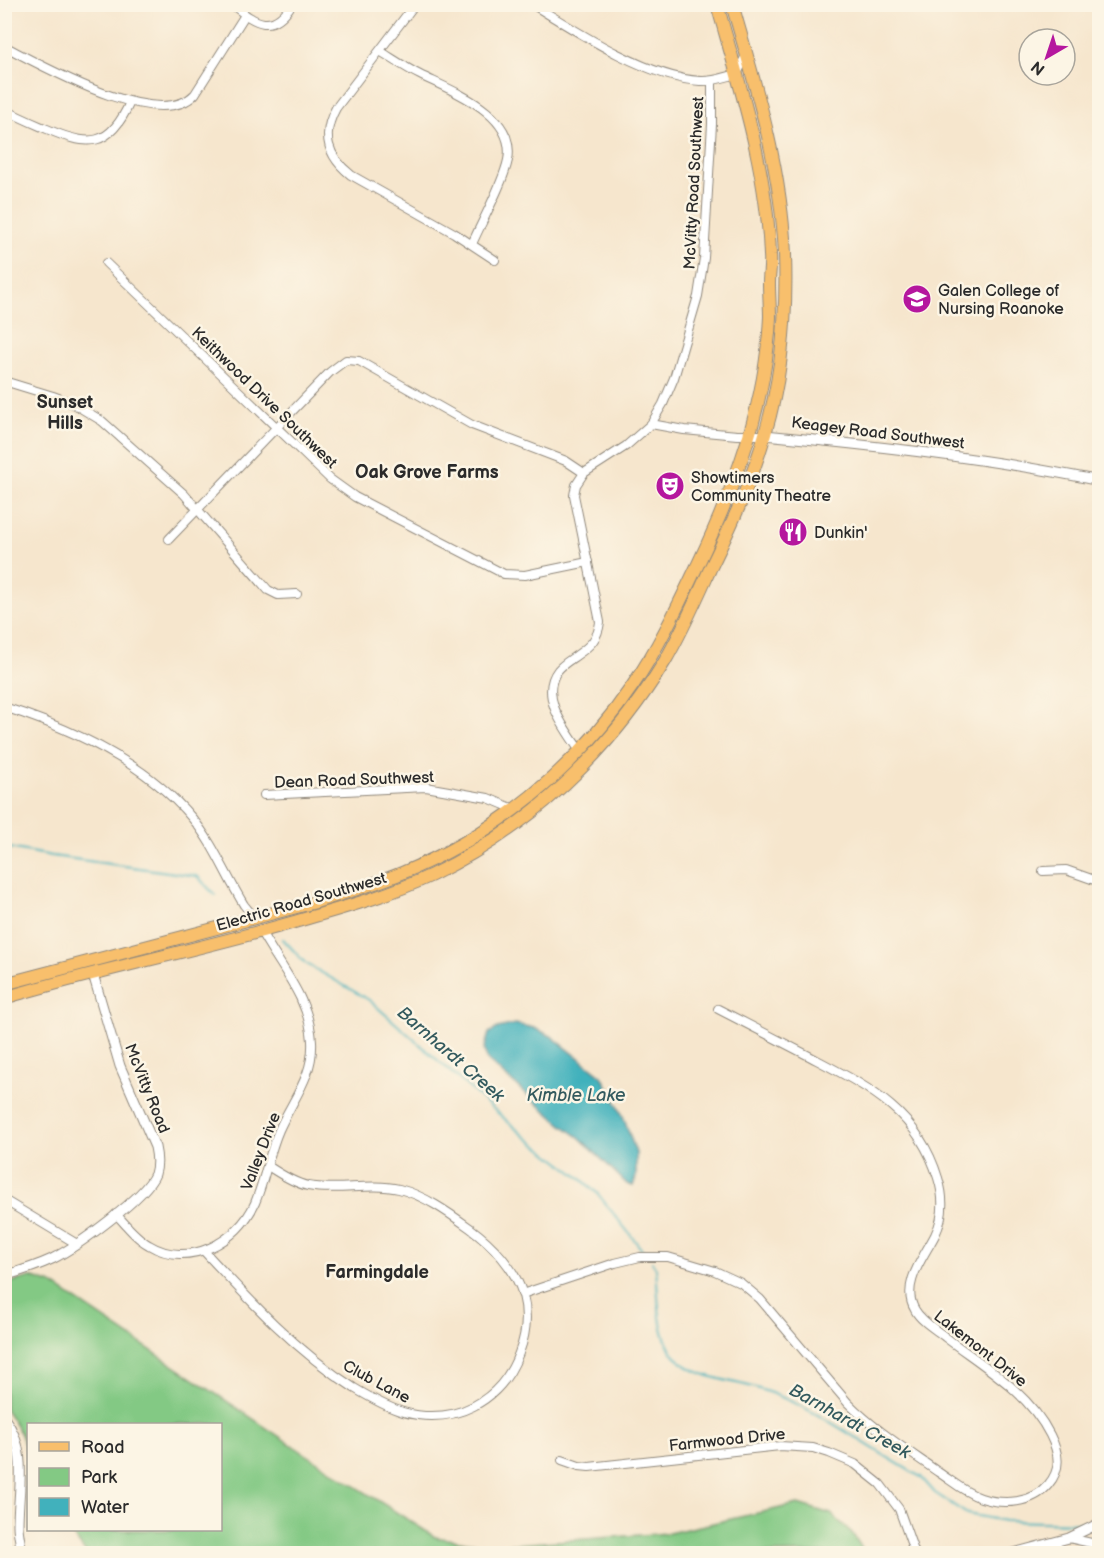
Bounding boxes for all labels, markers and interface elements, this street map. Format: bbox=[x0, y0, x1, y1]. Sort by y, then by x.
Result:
north arrow bbox=[1017, 27, 1077, 87]
text: N bbox=[1028, 56, 1049, 79]
street label: McVitty Road Southwest bbox=[680, 96, 709, 270]
place label: Galen College of Nursing Roanoke bbox=[938, 282, 1064, 319]
school or university icon: Galen College of Nursing Roanoke bbox=[901, 283, 933, 315]
street label: Keithwood Drive Southwest bbox=[187, 324, 341, 473]
district label: Sunset Hills bbox=[37, 392, 93, 434]
street label: Keagey Road Southwest bbox=[790, 413, 966, 454]
district label: Oak Grove Farms bbox=[355, 462, 499, 483]
place label: Showtimers Community Theatre bbox=[691, 469, 831, 506]
theatre icon: Showtimers Community Theatre bbox=[654, 470, 686, 502]
restaurant icon: Dunkin' bbox=[777, 516, 809, 548]
place label: Dunkin' bbox=[814, 524, 867, 543]
street label: Dean Road Southwest bbox=[274, 768, 434, 793]
street label: Electric Road Southwest bbox=[214, 869, 389, 936]
water label: Barnhardt Creek bbox=[393, 1002, 509, 1107]
street label: McVitty Road bbox=[120, 1041, 173, 1136]
water label: Kimble Lake bbox=[527, 1085, 625, 1106]
street label: Valley Drive bbox=[238, 1109, 285, 1193]
district label: Farmingdale bbox=[325, 1262, 429, 1283]
street label: Lakemont Drive bbox=[930, 1307, 1031, 1392]
street label: Club Lane bbox=[339, 1357, 414, 1408]
water label: Barnhardt Creek bbox=[786, 1380, 915, 1464]
legend bbox=[27, 1423, 222, 1531]
street label: Farmwood Drive bbox=[668, 1425, 787, 1456]
text: Road bbox=[81, 1437, 125, 1458]
text: Park bbox=[81, 1467, 117, 1488]
text: Water bbox=[81, 1497, 129, 1518]

